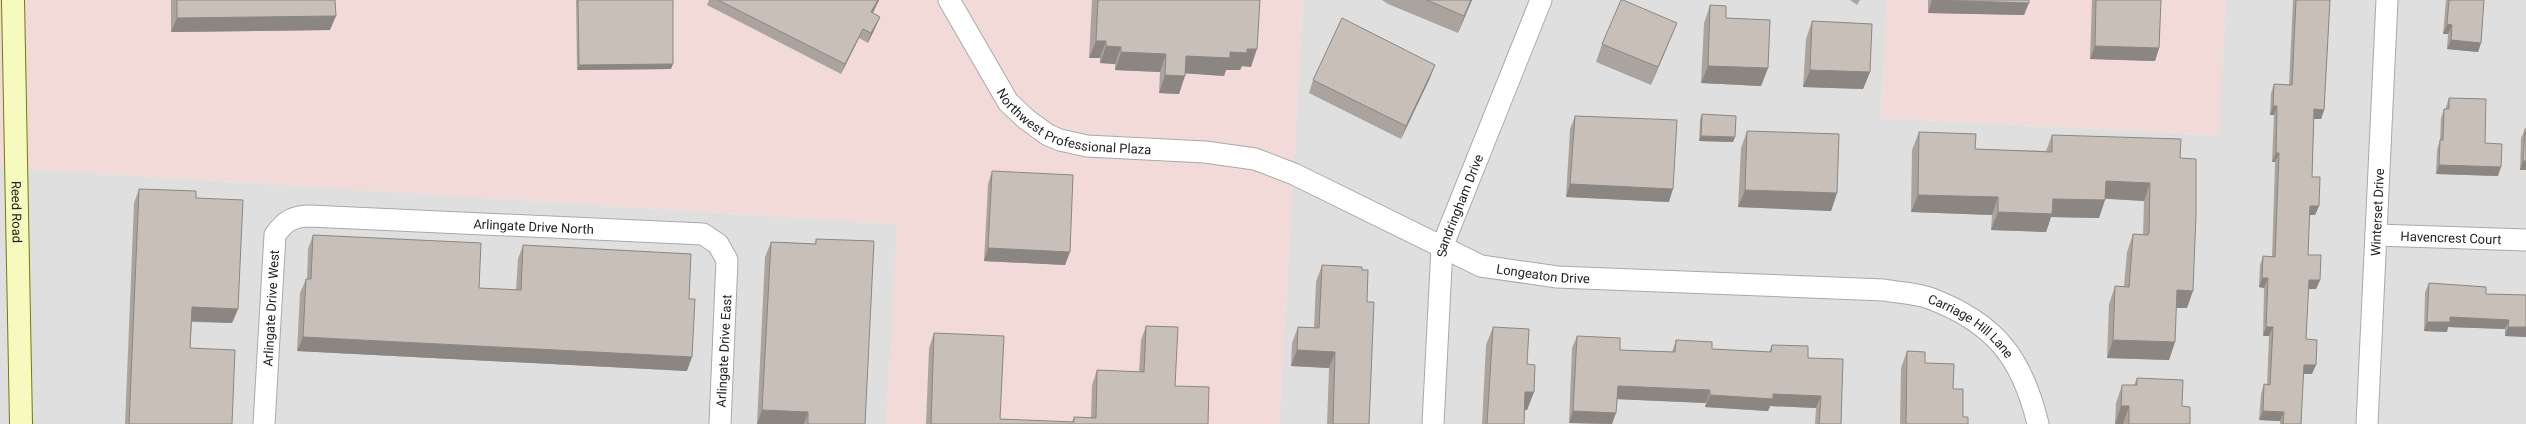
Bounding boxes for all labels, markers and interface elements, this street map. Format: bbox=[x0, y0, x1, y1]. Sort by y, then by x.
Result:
street label: Northwest Professional Plaza bbox=[994, 86, 1152, 157]
street label: Sandringham Drive bbox=[1434, 152, 1486, 257]
street label: Winterset Drive bbox=[2367, 168, 2387, 256]
street label: Reed Road bbox=[9, 181, 25, 243]
street label: Arlingate Drive North bbox=[473, 216, 594, 236]
street label: Havencrest Court bbox=[2400, 228, 2502, 247]
street label: Arlingate Drive West bbox=[260, 249, 282, 367]
street label: Longeaton Drive bbox=[1495, 261, 1590, 286]
street label: Carriage Hill Lane bbox=[1926, 291, 2017, 361]
street label: Arlingate Drive East bbox=[714, 294, 734, 408]

